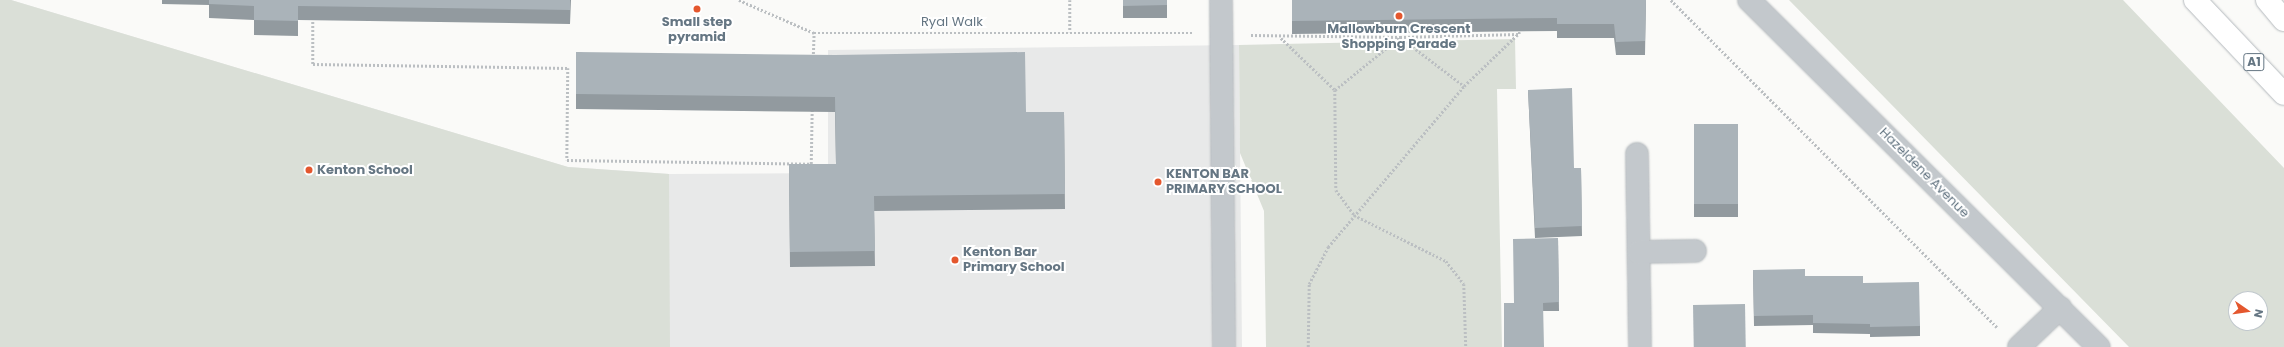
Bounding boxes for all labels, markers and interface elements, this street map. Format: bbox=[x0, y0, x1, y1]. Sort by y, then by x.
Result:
marker: Small step pyramid bbox=[692, 4, 702, 14]
marker: Mallowburn Crescent Shopping Parade bbox=[1394, 11, 1404, 21]
street label: Ryal Walk bbox=[921, 14, 983, 30]
place label: Small step pyramid bbox=[662, 15, 732, 46]
place label: Mallowburn Crescent Shopping Parade bbox=[1327, 22, 1471, 53]
road number: A1 bbox=[2243, 52, 2265, 72]
street label: Hazeldene Avenue bbox=[1876, 125, 1972, 221]
place label: Kenton School bbox=[317, 162, 413, 178]
marker: Kenton School bbox=[304, 165, 314, 175]
place label: KENTON BAR PRIMARY SCHOOL bbox=[1166, 167, 1282, 198]
marker: KENTON BAR PRIMARY SCHOOL bbox=[1153, 177, 1163, 187]
place label: Kenton Bar Primary School bbox=[963, 245, 1065, 276]
marker: Kenton Bar Primary School bbox=[950, 255, 960, 265]
north arrow bbox=[2228, 291, 2268, 331]
text: N bbox=[2250, 308, 2267, 319]

